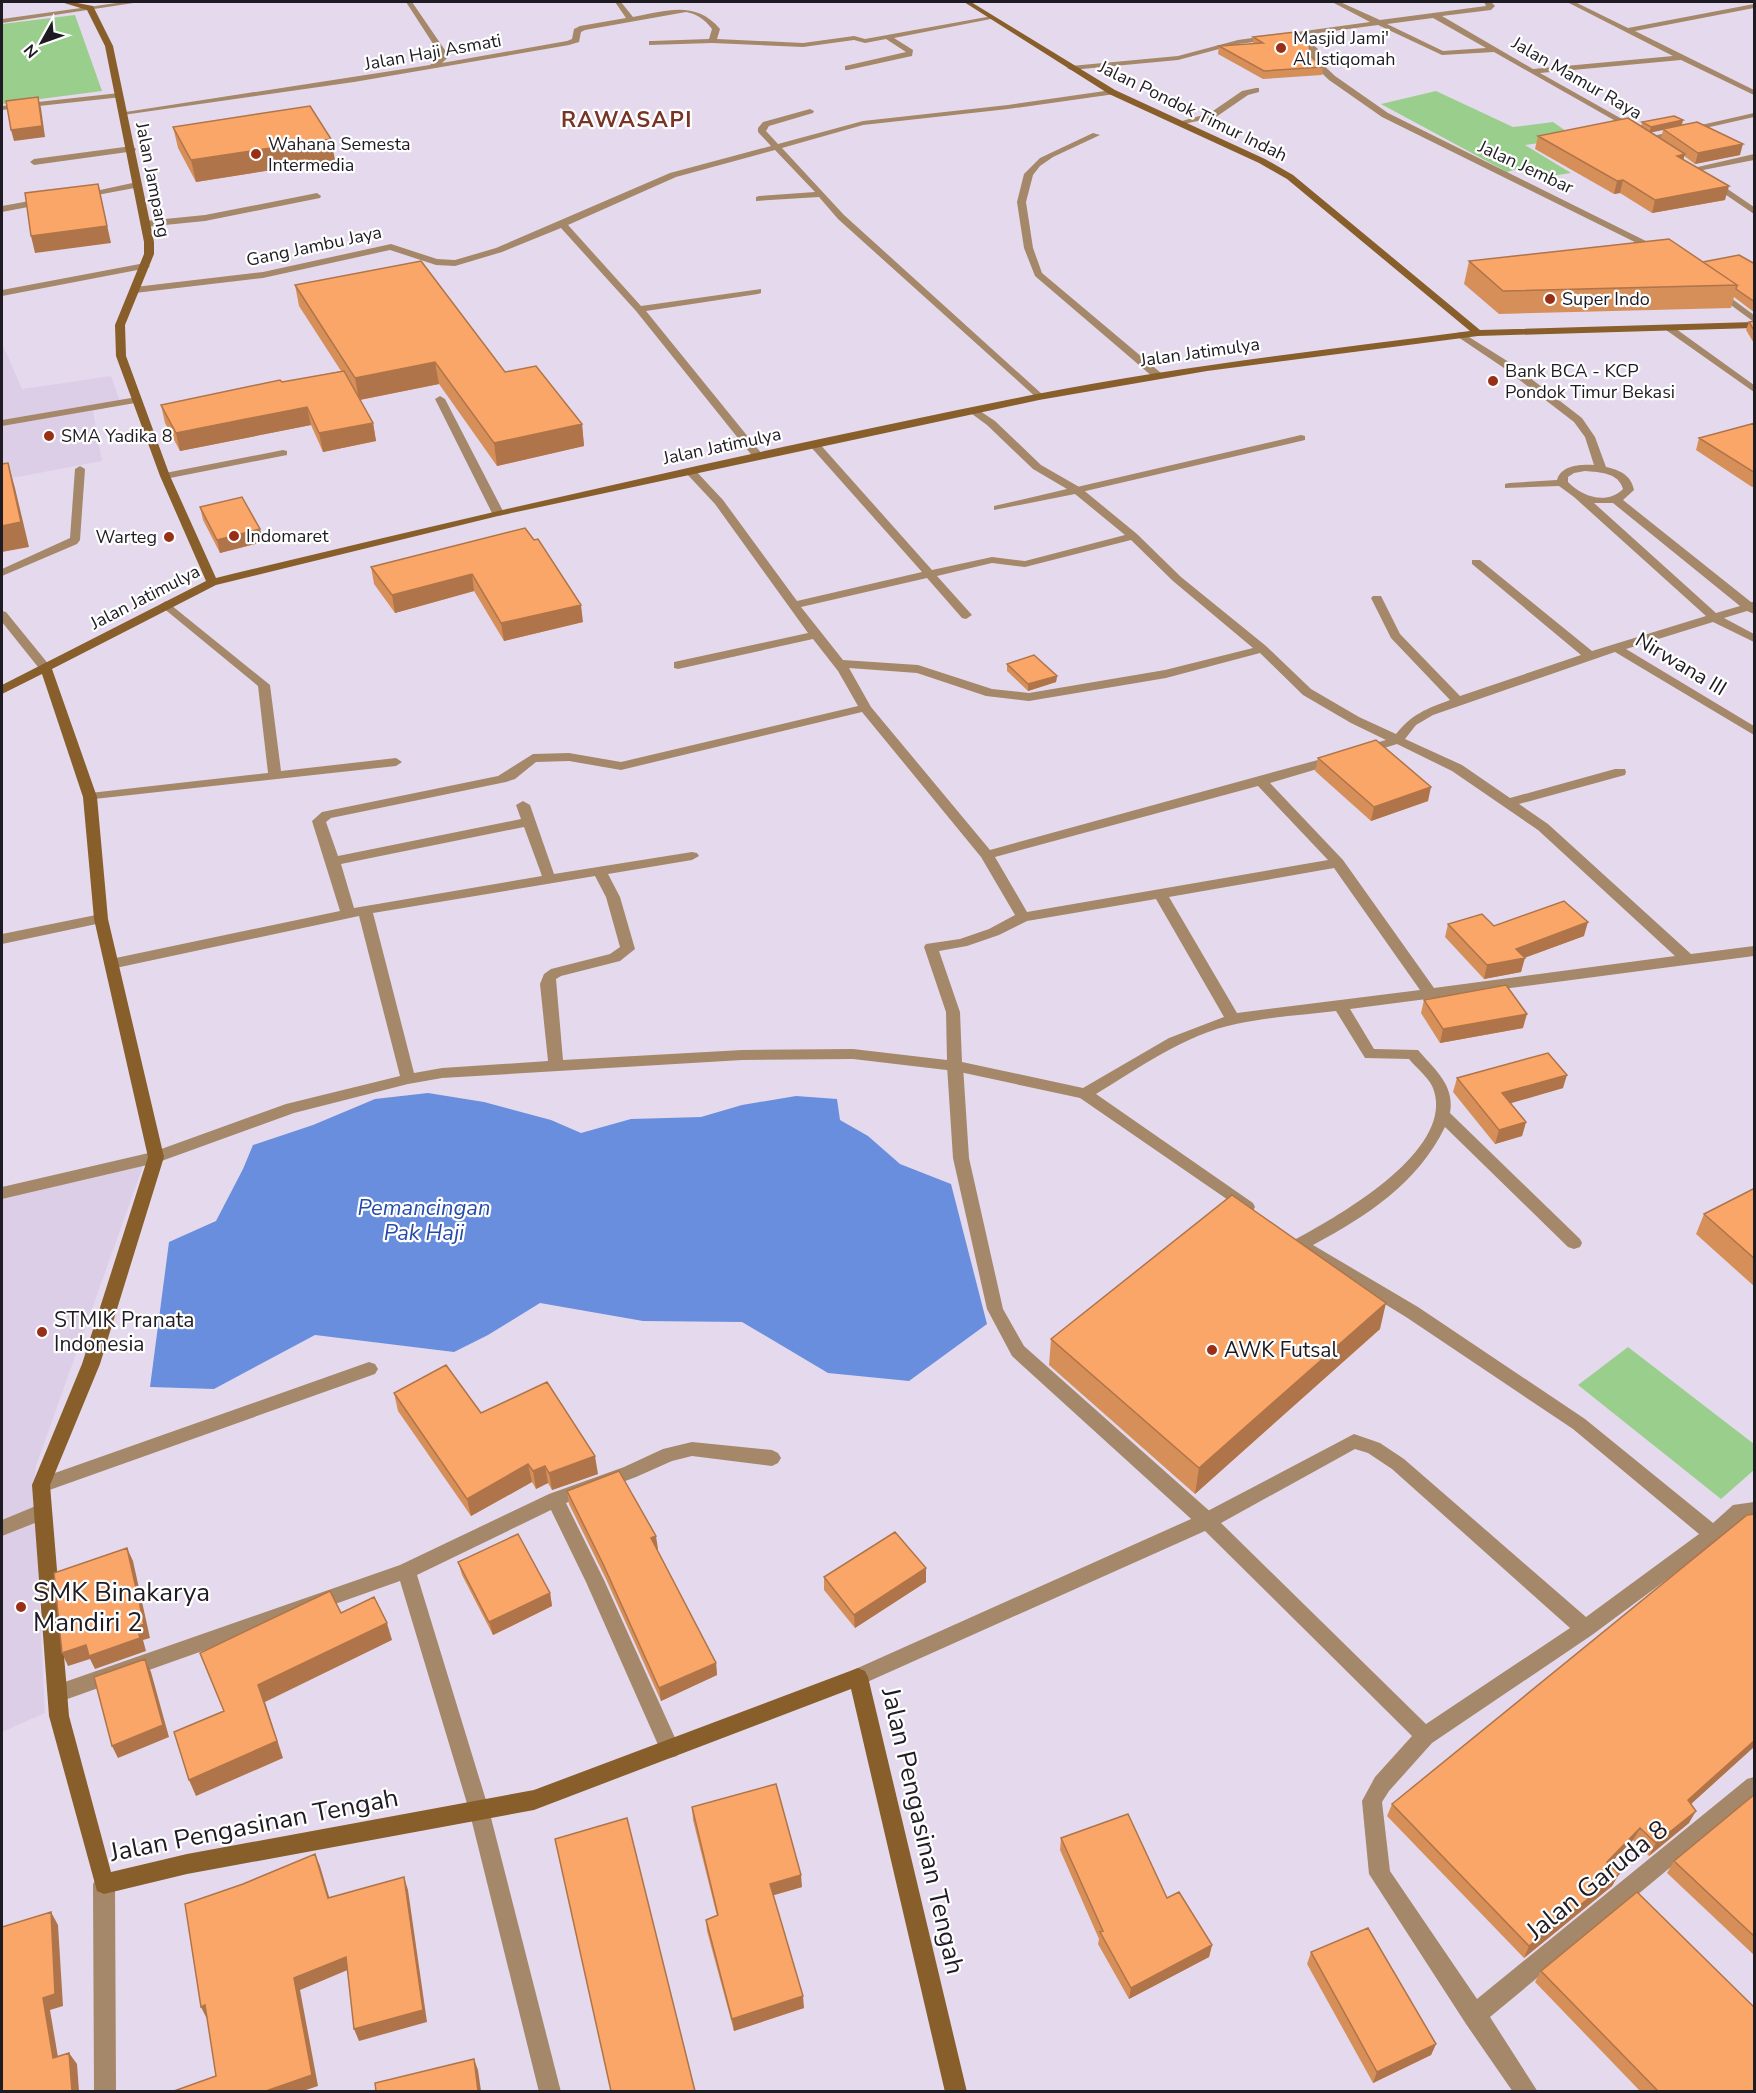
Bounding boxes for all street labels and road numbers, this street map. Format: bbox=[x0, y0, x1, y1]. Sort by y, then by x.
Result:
street label: Jalan Haji Asmati bbox=[362, 28, 503, 76]
street label: Jalan Mamur Raya bbox=[1507, 30, 1647, 125]
street label: Jalan Pondok Timur Indah bbox=[1094, 54, 1291, 167]
street label: Jalan Jampang bbox=[130, 119, 176, 240]
street label: Jalan Jembar bbox=[1474, 134, 1578, 200]
street label: Gang Jambu Jaya bbox=[244, 220, 384, 272]
street label: Jalan Jatimulya bbox=[1138, 332, 1261, 372]
street label: Jalan Jatimulya bbox=[660, 422, 783, 470]
street label: Jalan Jatimulya bbox=[85, 559, 204, 635]
street label: Nirwana III bbox=[1630, 626, 1732, 702]
street label: Jalan Pengasinan Tengah bbox=[873, 1683, 973, 1978]
street label: Jalan Pengasinan Tengah bbox=[106, 1780, 401, 1870]
street label: Jalan Garuda 8 bbox=[1518, 1812, 1675, 1949]

